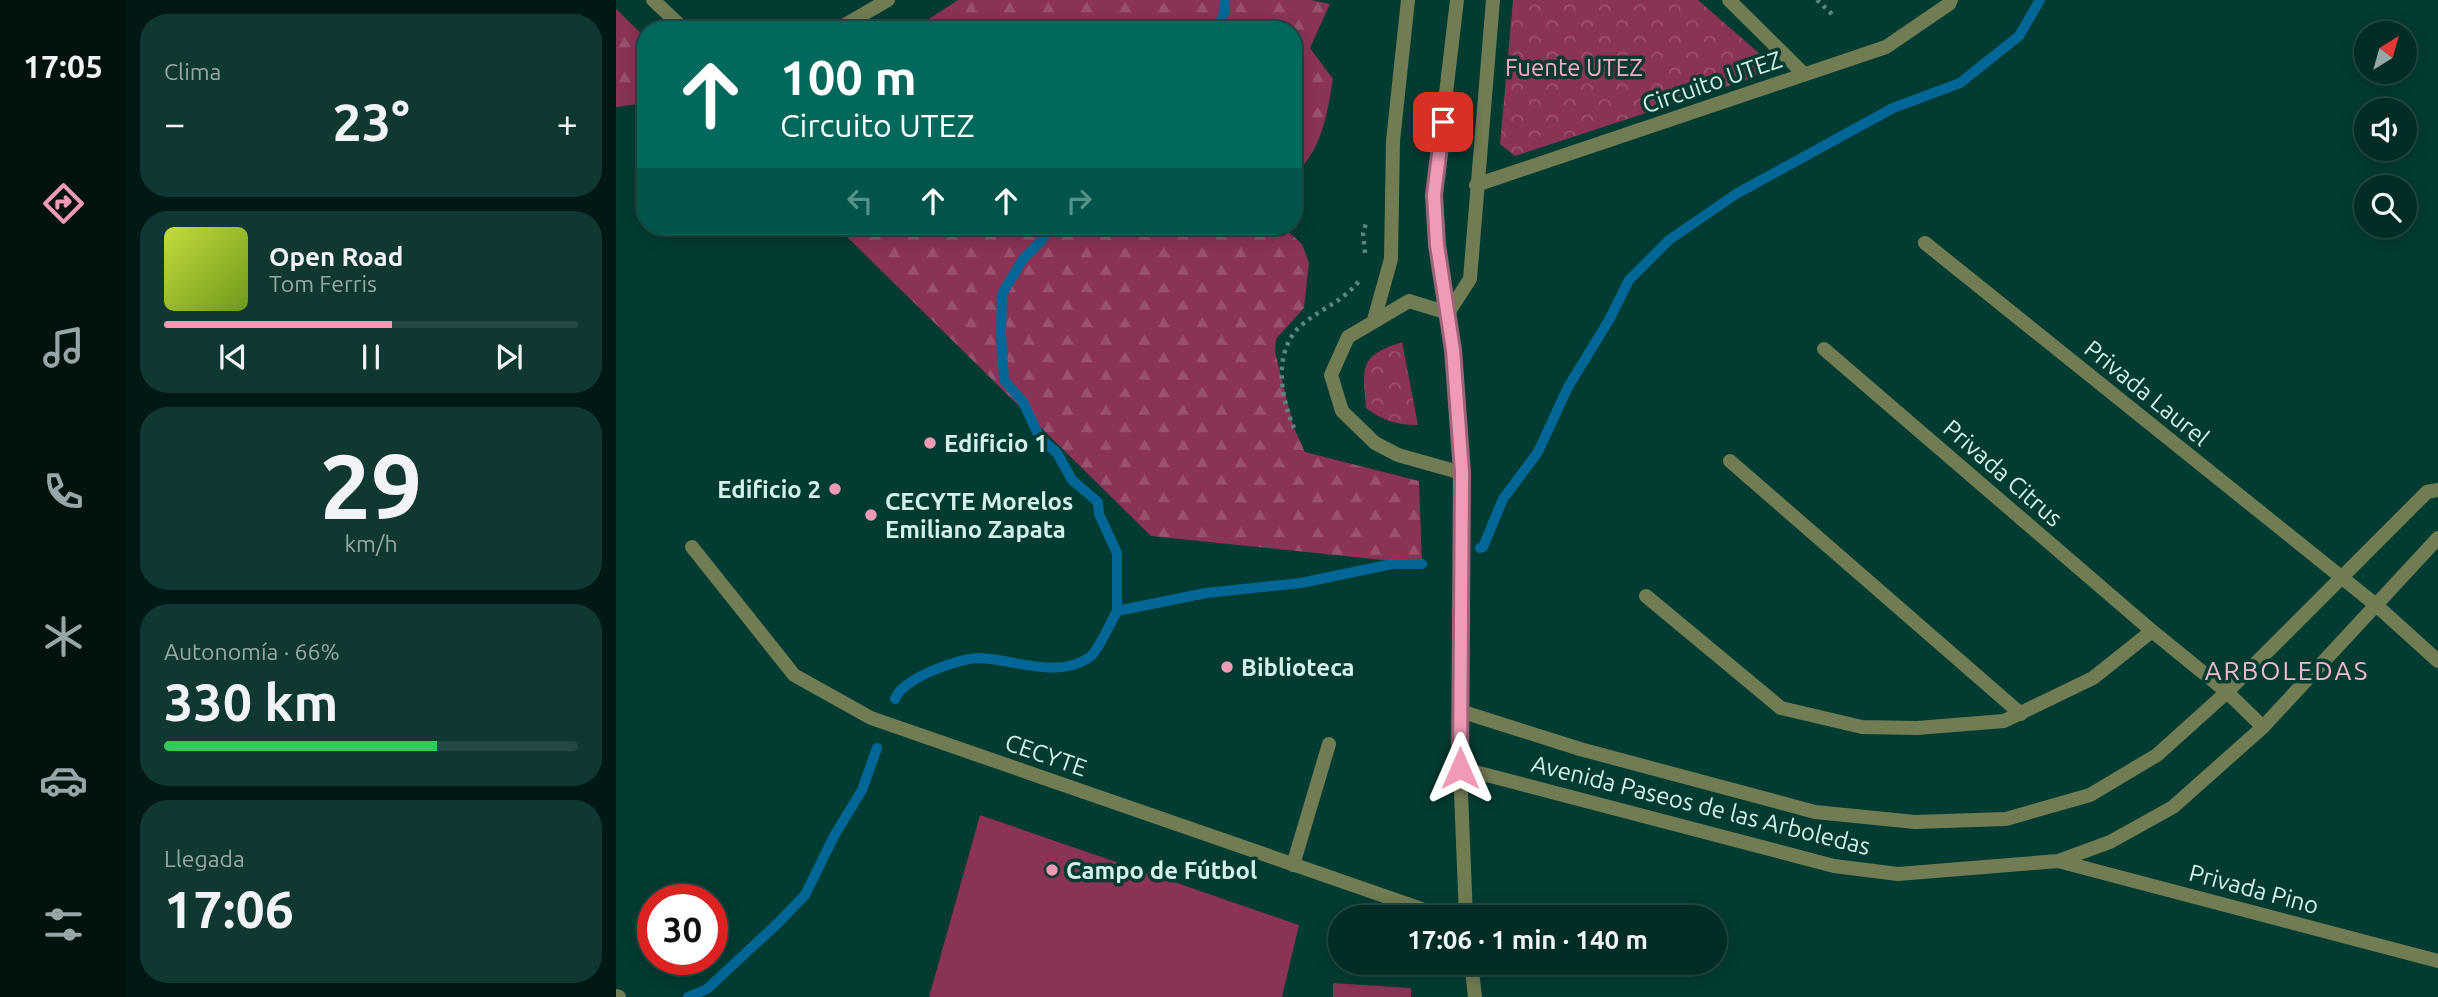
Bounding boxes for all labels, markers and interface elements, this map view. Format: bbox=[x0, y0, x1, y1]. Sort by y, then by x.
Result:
north arrow bbox=[2354, 21, 2417, 84]
map controls bbox=[2354, 21, 2417, 238]
street label: Circuito UTEZ bbox=[1639, 45, 1785, 119]
text: 17:05 bbox=[23, 48, 103, 84]
icon: ahead bbox=[665, 49, 756, 140]
text: 100 m bbox=[780, 49, 917, 104]
park label: Fuente UTEZ bbox=[1505, 54, 1643, 81]
text: Clima bbox=[164, 59, 221, 84]
pin bbox=[1413, 92, 1473, 152]
text: 23° bbox=[332, 93, 410, 151]
button: sound bbox=[2354, 98, 2417, 161]
text: − bbox=[164, 102, 185, 144]
text: + bbox=[557, 102, 578, 144]
icon: arrive bbox=[1424, 103, 1462, 141]
text: Circuito UTEZ bbox=[780, 107, 975, 143]
button: search bbox=[2354, 175, 2417, 238]
icon: directions bbox=[39, 179, 88, 228]
icon: left bbox=[841, 182, 879, 220]
icon: ahead bbox=[914, 182, 952, 220]
icon: ahead bbox=[987, 182, 1025, 220]
icon: right bbox=[1060, 182, 1098, 220]
text: Open Road bbox=[269, 242, 403, 271]
text: Tom Ferris bbox=[269, 271, 377, 296]
icon: music bbox=[39, 323, 88, 372]
street label: Privada Laurel bbox=[2079, 335, 2215, 451]
icon: previous bbox=[214, 338, 252, 376]
icon: pause bbox=[352, 338, 390, 376]
icon: next bbox=[490, 338, 528, 376]
street label: Privada Citrus bbox=[1938, 414, 2068, 532]
place label: Edificio 1 bbox=[944, 430, 1048, 457]
text: 29 bbox=[320, 434, 422, 536]
marker: Edificio 1 bbox=[922, 435, 938, 451]
icon: phone bbox=[39, 467, 88, 516]
place label: Edificio 2 bbox=[717, 476, 821, 503]
marker: Edificio 2 bbox=[827, 481, 843, 497]
place label: CECYTE Morelos Emiliano Zapata bbox=[885, 488, 1073, 543]
marker: CECYTE Morelos Emiliano Zapata bbox=[863, 507, 879, 523]
text: km/h bbox=[344, 531, 398, 556]
icon: climate bbox=[39, 612, 88, 661]
text: Autonomía · 66% bbox=[164, 639, 340, 664]
place label: Biblioteca bbox=[1241, 654, 1355, 681]
district label: ARBOLEDAS bbox=[2205, 656, 2369, 685]
marker: Biblioteca bbox=[1219, 659, 1235, 675]
text: 330 km bbox=[164, 673, 338, 731]
street label: CECYTE bbox=[1002, 728, 1090, 782]
position arrow bbox=[1423, 731, 1497, 805]
street label: Avenida Paseos de las Arboledas bbox=[1529, 750, 1873, 860]
icon: car bbox=[39, 756, 88, 805]
text: Llegada bbox=[164, 846, 245, 871]
place label: Campo de Fútbol bbox=[1066, 857, 1257, 884]
street label: Privada Pino bbox=[2186, 859, 2322, 919]
marker: Campo de Fútbol bbox=[1044, 862, 1060, 878]
text: 17:06 bbox=[164, 880, 294, 938]
speed limit sign: 30 bbox=[637, 884, 728, 975]
icon: filters bbox=[39, 900, 88, 949]
text: 17:06 · 1 min · 140 m bbox=[1407, 925, 1648, 954]

